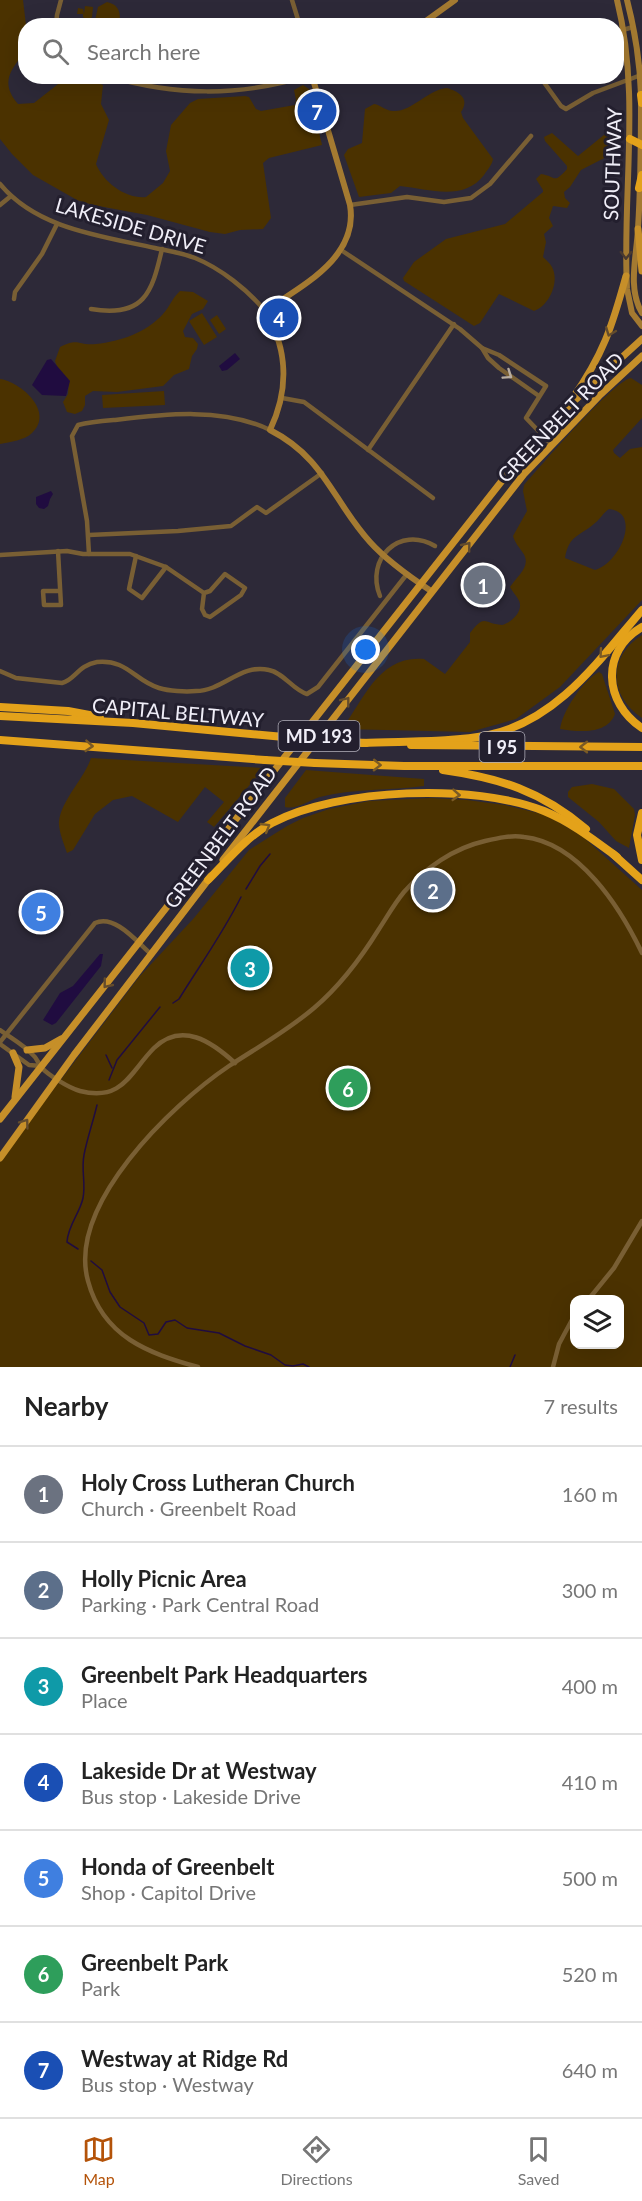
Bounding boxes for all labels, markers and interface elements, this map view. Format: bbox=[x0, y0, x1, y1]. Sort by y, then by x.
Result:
search box bbox=[18, 18, 624, 84]
icon: search bbox=[39, 35, 72, 68]
text: Search here bbox=[87, 38, 200, 65]
pin: 7 bbox=[298, 88, 336, 134]
street label: SOUTHWAY bbox=[598, 107, 626, 221]
street label: LAKESIDE DRIVE bbox=[53, 192, 209, 258]
one-way arrow bbox=[620, 251, 633, 260]
pin: 4 bbox=[260, 296, 298, 340]
one-way arrow bbox=[605, 326, 617, 337]
street label: GREENBELT ROAD bbox=[492, 347, 628, 487]
one-way arrow bbox=[502, 368, 513, 379]
one-way arrow bbox=[460, 541, 471, 552]
pin: 1 bbox=[464, 562, 502, 608]
your location bbox=[351, 635, 380, 664]
one-way arrow bbox=[600, 647, 611, 658]
street label: CAPITAL BELTWAY bbox=[91, 693, 265, 732]
one-way arrow bbox=[339, 697, 350, 708]
road number: MD 193 bbox=[278, 721, 360, 751]
road number: I 95 bbox=[480, 732, 524, 762]
one-way arrow bbox=[84, 739, 93, 752]
one-way arrow bbox=[579, 741, 588, 753]
one-way arrow bbox=[372, 759, 381, 771]
street label: GREENBELT ROAD bbox=[159, 761, 281, 913]
one-way arrow bbox=[451, 788, 460, 801]
one-way arrow bbox=[260, 823, 270, 835]
pin: 2 bbox=[414, 868, 452, 912]
pin: 5 bbox=[22, 890, 60, 934]
pin: 3 bbox=[230, 946, 270, 990]
one-way arrow bbox=[103, 977, 114, 988]
pin: 6 bbox=[328, 1066, 368, 1110]
one-way arrow bbox=[18, 1118, 29, 1129]
map controls bbox=[570, 1295, 624, 1349]
button: layers bbox=[570, 1295, 624, 1349]
text: Nearby bbox=[24, 1390, 109, 1422]
text: 7 results bbox=[543, 1394, 618, 1418]
text: Holy Cross Lutheran Church bbox=[81, 1469, 355, 1496]
text: 1 bbox=[38, 1482, 49, 1506]
text: 160 m bbox=[562, 1482, 618, 1506]
text: Church · Greenbelt Road bbox=[81, 1496, 296, 1520]
text: Holly Picnic Area bbox=[81, 1565, 247, 1592]
text: 2 bbox=[38, 1578, 49, 1602]
text: 300 m bbox=[562, 1578, 618, 1602]
text: Parking · Park Central Road bbox=[81, 1592, 319, 1616]
text: Greenbelt Park Headquarters bbox=[81, 1661, 368, 1688]
text: 3 bbox=[38, 1674, 49, 1698]
text: 400 m bbox=[562, 1674, 618, 1698]
text: Place bbox=[81, 1688, 128, 1712]
text: Lakeside Dr at Westway bbox=[81, 1757, 317, 1784]
text: 4 bbox=[38, 1770, 49, 1794]
text: 410 m bbox=[562, 1770, 618, 1794]
text: Bus stop · Lakeside Drive bbox=[81, 1784, 301, 1808]
text: Honda of Greenbelt bbox=[81, 1853, 274, 1880]
text: 5 bbox=[38, 1866, 49, 1890]
text: 500 m bbox=[562, 1866, 618, 1890]
text: Shop · Capitol Drive bbox=[81, 1880, 256, 1904]
text: Greenbelt Park bbox=[81, 1949, 228, 1976]
text: 6 bbox=[38, 1962, 49, 1986]
text: 520 m bbox=[562, 1962, 618, 1986]
text: Park bbox=[81, 1976, 120, 2000]
text: Westway at Ridge Rd bbox=[81, 2045, 288, 2072]
text: 7 bbox=[38, 2058, 49, 2082]
text: 640 m bbox=[562, 2058, 618, 2082]
text: Bus stop · Westway bbox=[81, 2072, 254, 2096]
tab: Map bbox=[82, 2133, 115, 2188]
tab: Directions bbox=[280, 2133, 353, 2188]
tab: Saved bbox=[518, 2133, 559, 2188]

